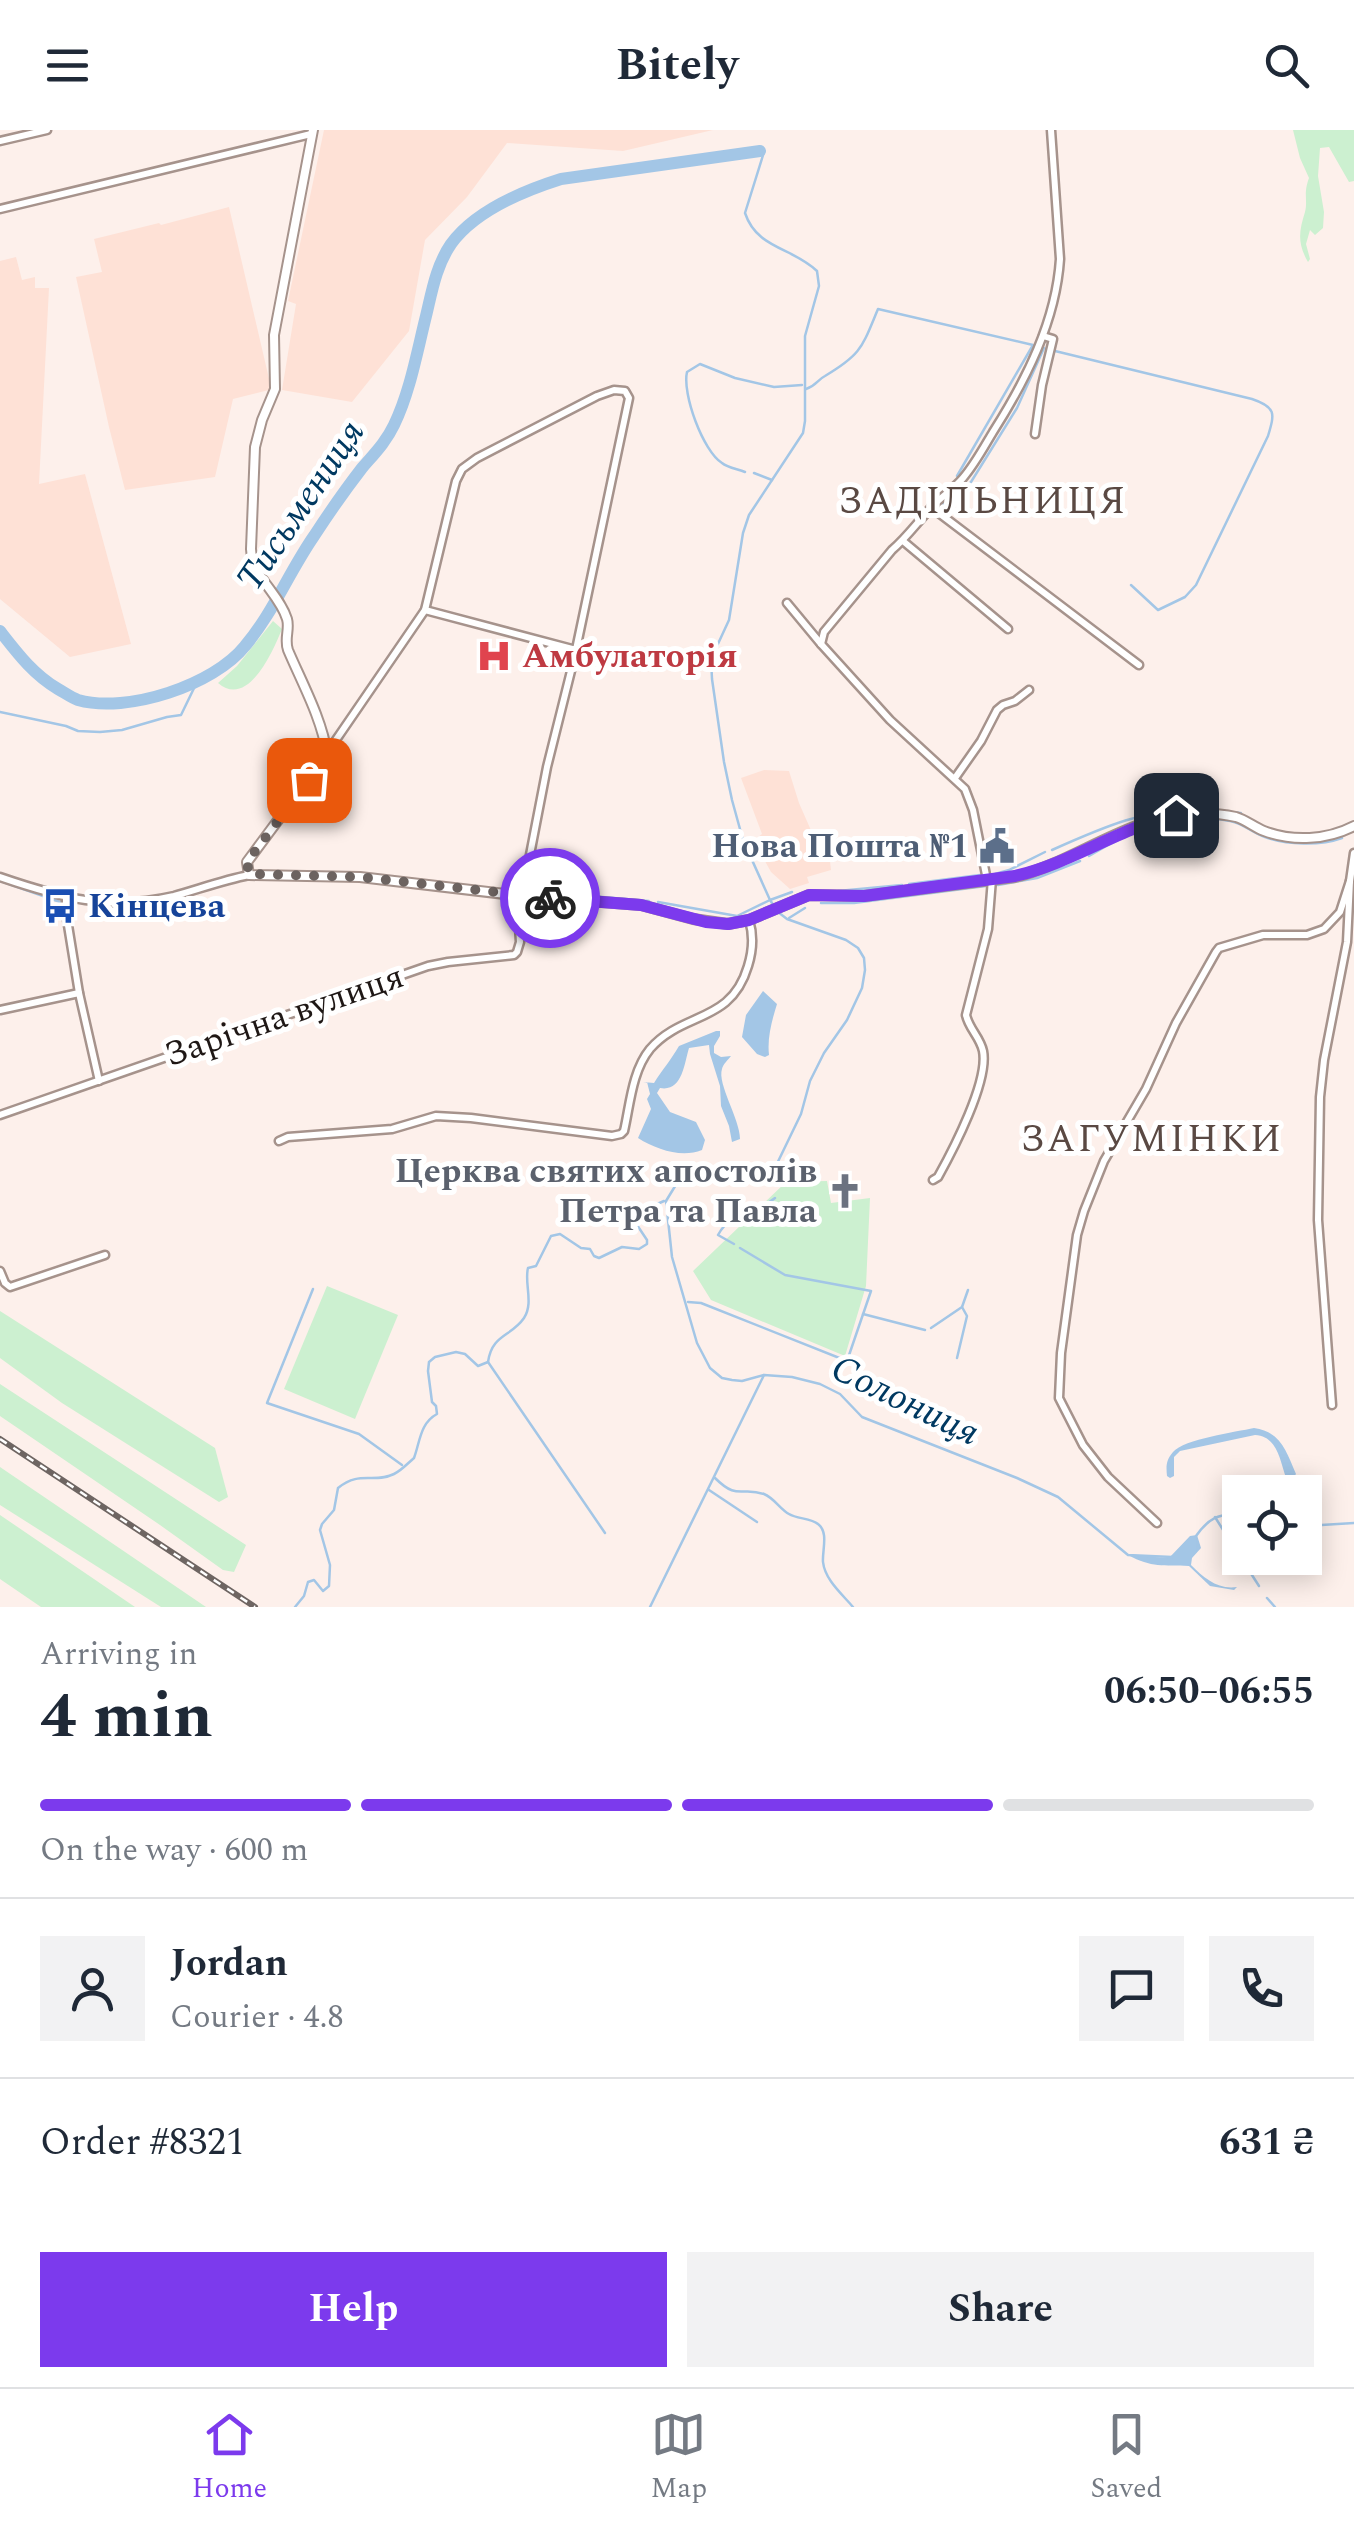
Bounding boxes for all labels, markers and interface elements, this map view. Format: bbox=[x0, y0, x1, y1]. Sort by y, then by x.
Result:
text: Bitely bbox=[616, 31, 738, 100]
icon: menu bbox=[40, 38, 95, 93]
icon: search bbox=[1259, 38, 1314, 93]
water label: Тисьмениця bbox=[222, 408, 380, 604]
district label: ЗАДІЛЬНИЦЯ bbox=[838, 473, 1128, 531]
place label: Амбулаторія bbox=[522, 630, 738, 683]
hospital icon: Амбулаторія bbox=[475, 637, 513, 675]
pin bbox=[267, 738, 352, 823]
icon: bag bbox=[282, 753, 337, 808]
pin bbox=[1134, 773, 1219, 858]
icon: home bbox=[1149, 788, 1204, 843]
place label: Нова Пошта №1 bbox=[711, 820, 969, 873]
public building icon: Нова Пошта №1 bbox=[978, 827, 1016, 865]
courier bbox=[500, 848, 600, 948]
icon: bike bbox=[523, 871, 578, 926]
place label: Кінцева bbox=[88, 880, 225, 933]
bus stop icon: Кінцева bbox=[41, 887, 79, 925]
street label: Зарічна вулиця bbox=[157, 950, 411, 1082]
district label: ЗАГУМІНКИ bbox=[1020, 1111, 1284, 1169]
place label: Церква святих апостолів Петра та Павла bbox=[395, 1145, 817, 1238]
church icon: Церква святих апостолів Петра та Павла bbox=[826, 1172, 864, 1210]
water label: Солониця bbox=[821, 1340, 989, 1462]
map controls bbox=[1222, 1475, 1322, 1575]
button: locate bbox=[1222, 1475, 1322, 1575]
text: Arriving in bbox=[40, 1630, 197, 1679]
text: 06:50–06:55 bbox=[1104, 1663, 1314, 1721]
text: 4 min bbox=[40, 1667, 213, 1766]
text: On the way · 600 m bbox=[40, 1826, 308, 1875]
text: Jordan bbox=[170, 1935, 288, 1993]
button: person bbox=[40, 1936, 145, 2041]
button: chat bbox=[1079, 1936, 1184, 2041]
button: phone bbox=[1209, 1936, 1314, 2041]
text: Courier · 4.8 bbox=[170, 1993, 343, 2042]
text: Order #8321 bbox=[40, 2114, 245, 2172]
text: 631 ₴ bbox=[1219, 2114, 1314, 2172]
button: Help bbox=[40, 2252, 667, 2367]
button: Share bbox=[687, 2252, 1314, 2367]
tab: Home bbox=[192, 2407, 267, 2510]
tab: Map bbox=[651, 2407, 707, 2510]
tab: Saved bbox=[1090, 2407, 1162, 2510]

